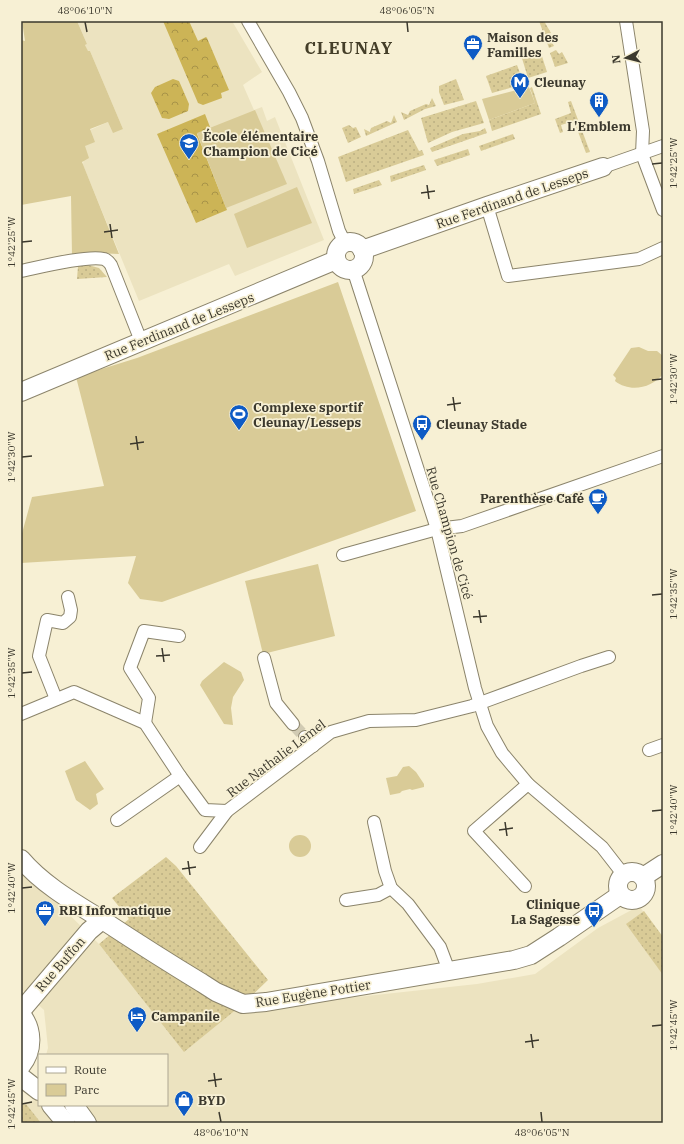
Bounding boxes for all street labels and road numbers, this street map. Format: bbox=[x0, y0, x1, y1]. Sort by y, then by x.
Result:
street label: Rue Ferdinand de Lesseps bbox=[434, 164, 591, 233]
street label: Rue Ferdinand de Lesseps bbox=[102, 289, 257, 364]
street label: Rue Champion de Cicé bbox=[422, 465, 477, 602]
street label: Rue Nathalie Lemel bbox=[223, 716, 329, 801]
street label: Rue Buffon bbox=[32, 933, 89, 995]
street label: Rue Eugène Pottier bbox=[254, 976, 372, 1011]

